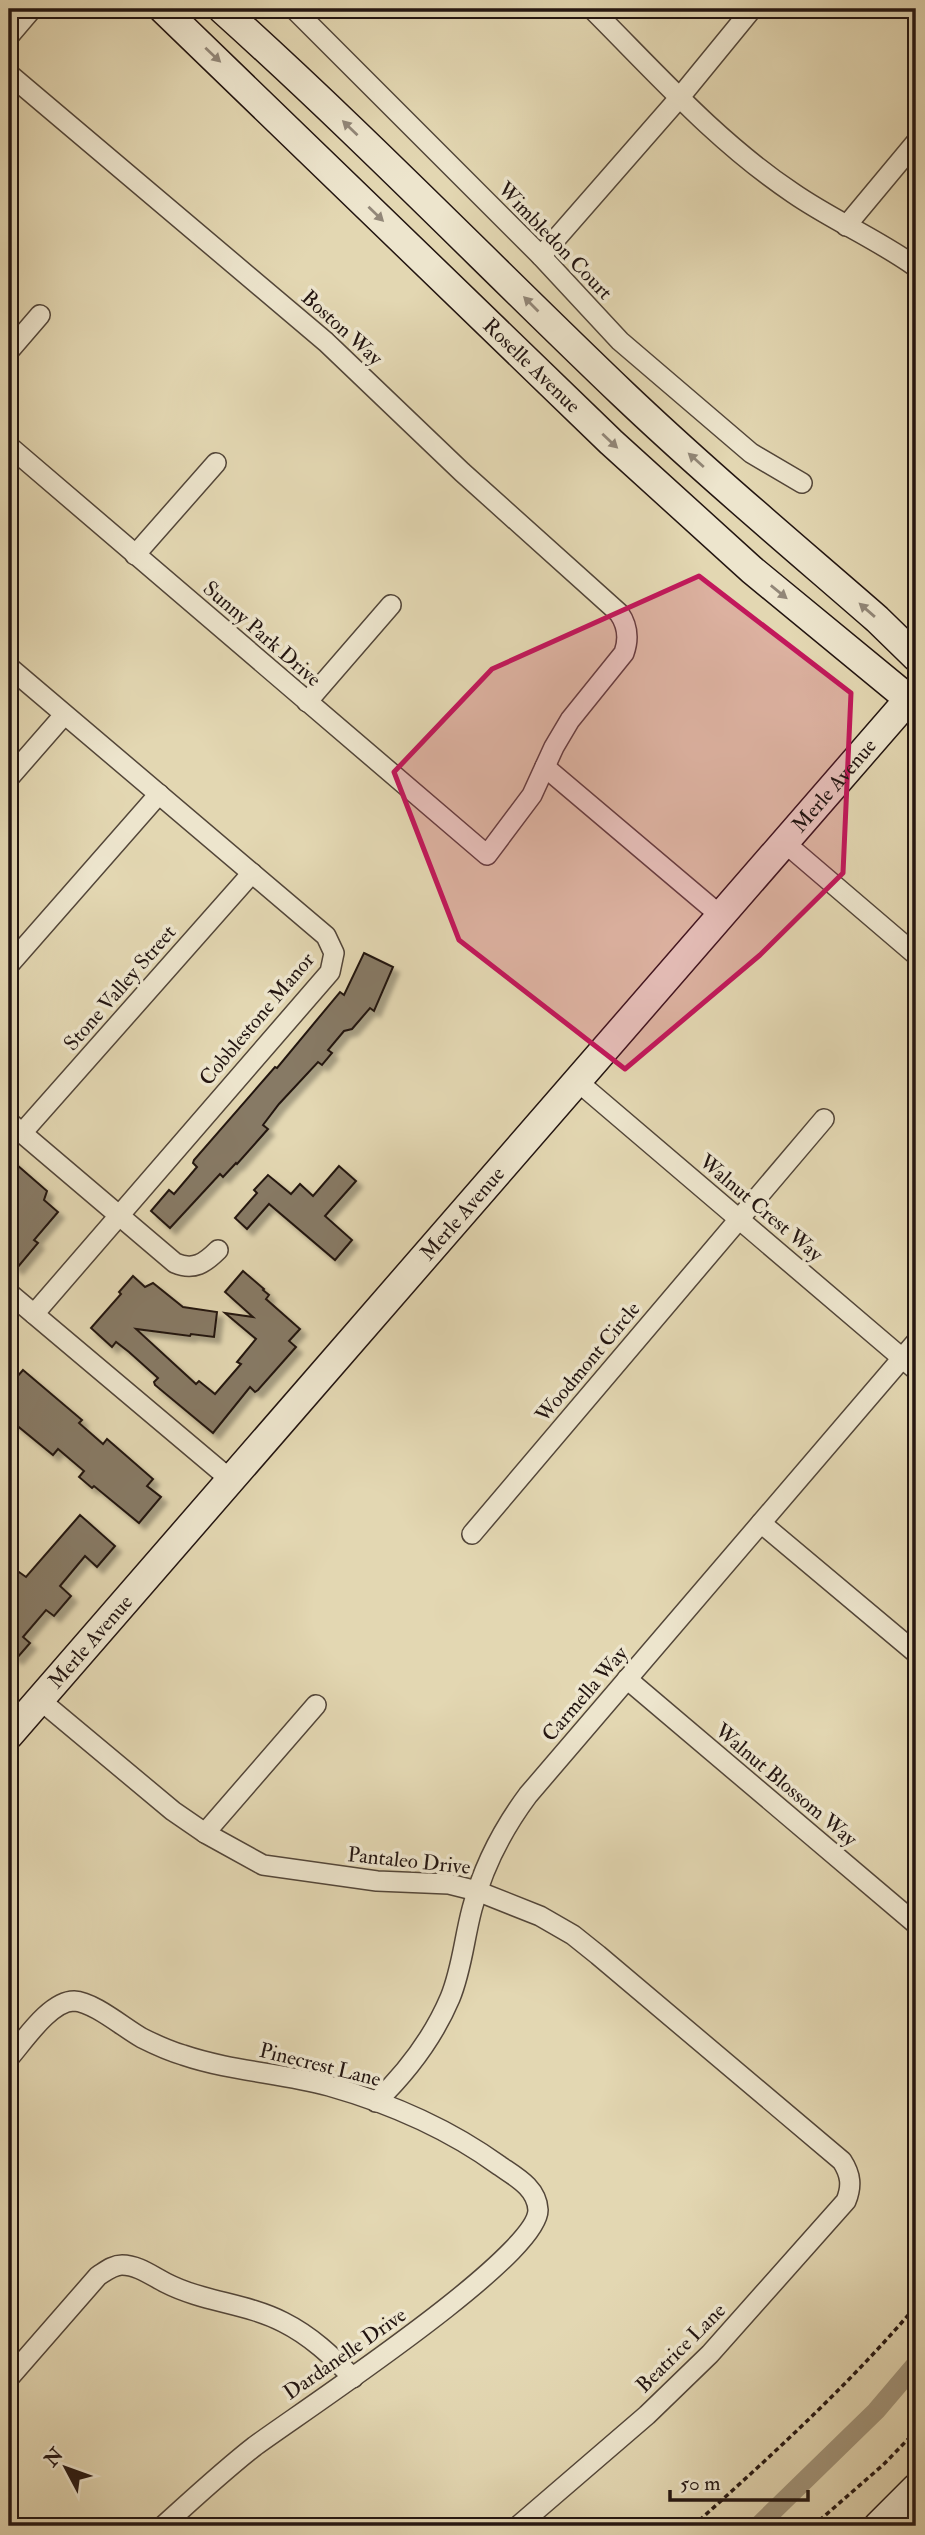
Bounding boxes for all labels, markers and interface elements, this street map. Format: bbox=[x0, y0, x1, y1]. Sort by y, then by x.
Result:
one-way arrow bbox=[204, 47, 221, 63]
one-way arrow bbox=[342, 119, 359, 136]
street label: Wimbledon Court bbox=[491, 175, 618, 306]
one-way arrow bbox=[367, 205, 384, 221]
street label: Boston Way bbox=[296, 284, 389, 372]
one-way arrow bbox=[523, 296, 539, 313]
street label: Roselle Avenue bbox=[477, 312, 587, 419]
one-way arrow bbox=[601, 432, 618, 448]
one-way arrow bbox=[687, 452, 705, 468]
street label: Sunny Park Drive bbox=[197, 575, 327, 693]
one-way arrow bbox=[771, 584, 788, 599]
one-way arrow bbox=[858, 603, 875, 619]
street label: Merle Avenue bbox=[786, 733, 882, 838]
street label: Stone Valley Street bbox=[58, 919, 182, 1056]
street label: Cobblestone Manor bbox=[193, 947, 321, 1091]
street label: Walnut Crest Way bbox=[693, 1148, 829, 1268]
street label: Merle Avenue bbox=[414, 1161, 511, 1266]
street label: Woodmont Circle bbox=[529, 1296, 646, 1429]
street label: Merle Avenue bbox=[42, 1589, 139, 1694]
street label: Carmella Way bbox=[536, 1640, 634, 1747]
street label: Walnut Blossom Way bbox=[708, 1717, 863, 1853]
street label: Pantaleo Drive bbox=[346, 1841, 472, 1881]
street label: Pinecrest Lane bbox=[256, 2037, 384, 2093]
street label: Beatrice Lane bbox=[630, 2297, 732, 2399]
street label: Dardanelle Drive bbox=[278, 2302, 412, 2406]
north arrow bbox=[32, 2434, 102, 2504]
text: N bbox=[39, 2442, 69, 2473]
scale bar bbox=[670, 2458, 808, 2502]
text: 50 m bbox=[680, 2470, 721, 2497]

